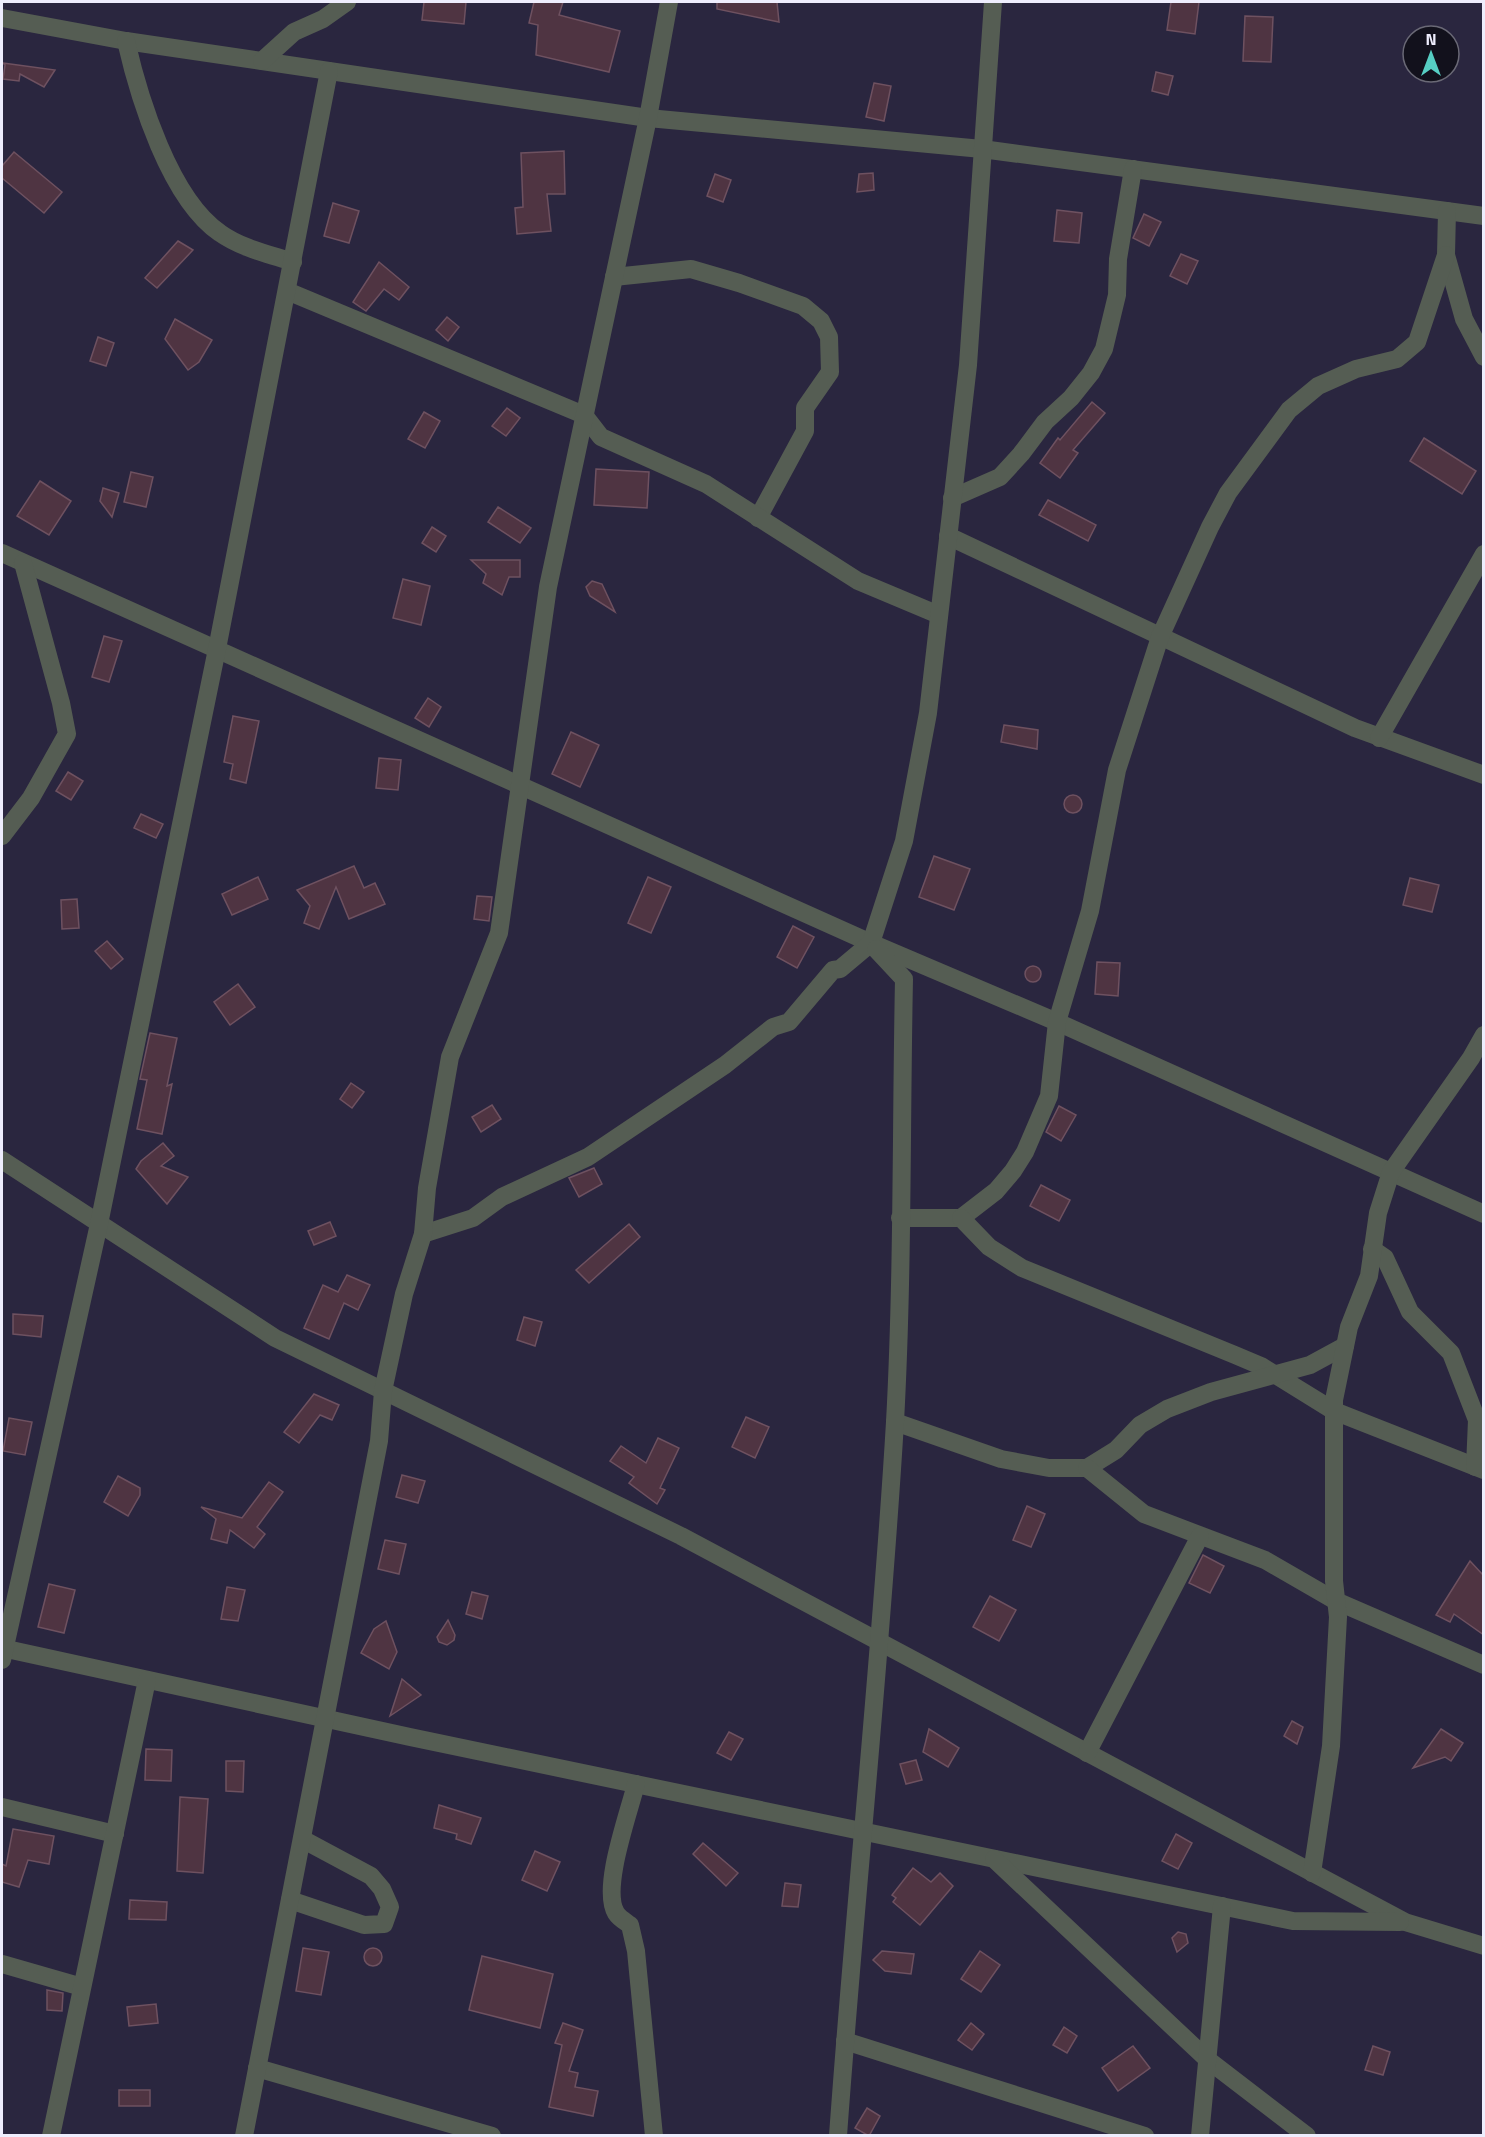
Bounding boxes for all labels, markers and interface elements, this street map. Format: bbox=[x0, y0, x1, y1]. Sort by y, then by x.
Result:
north arrow bbox=[1401, 24, 1461, 84]
text: N bbox=[1425, 27, 1437, 51]

